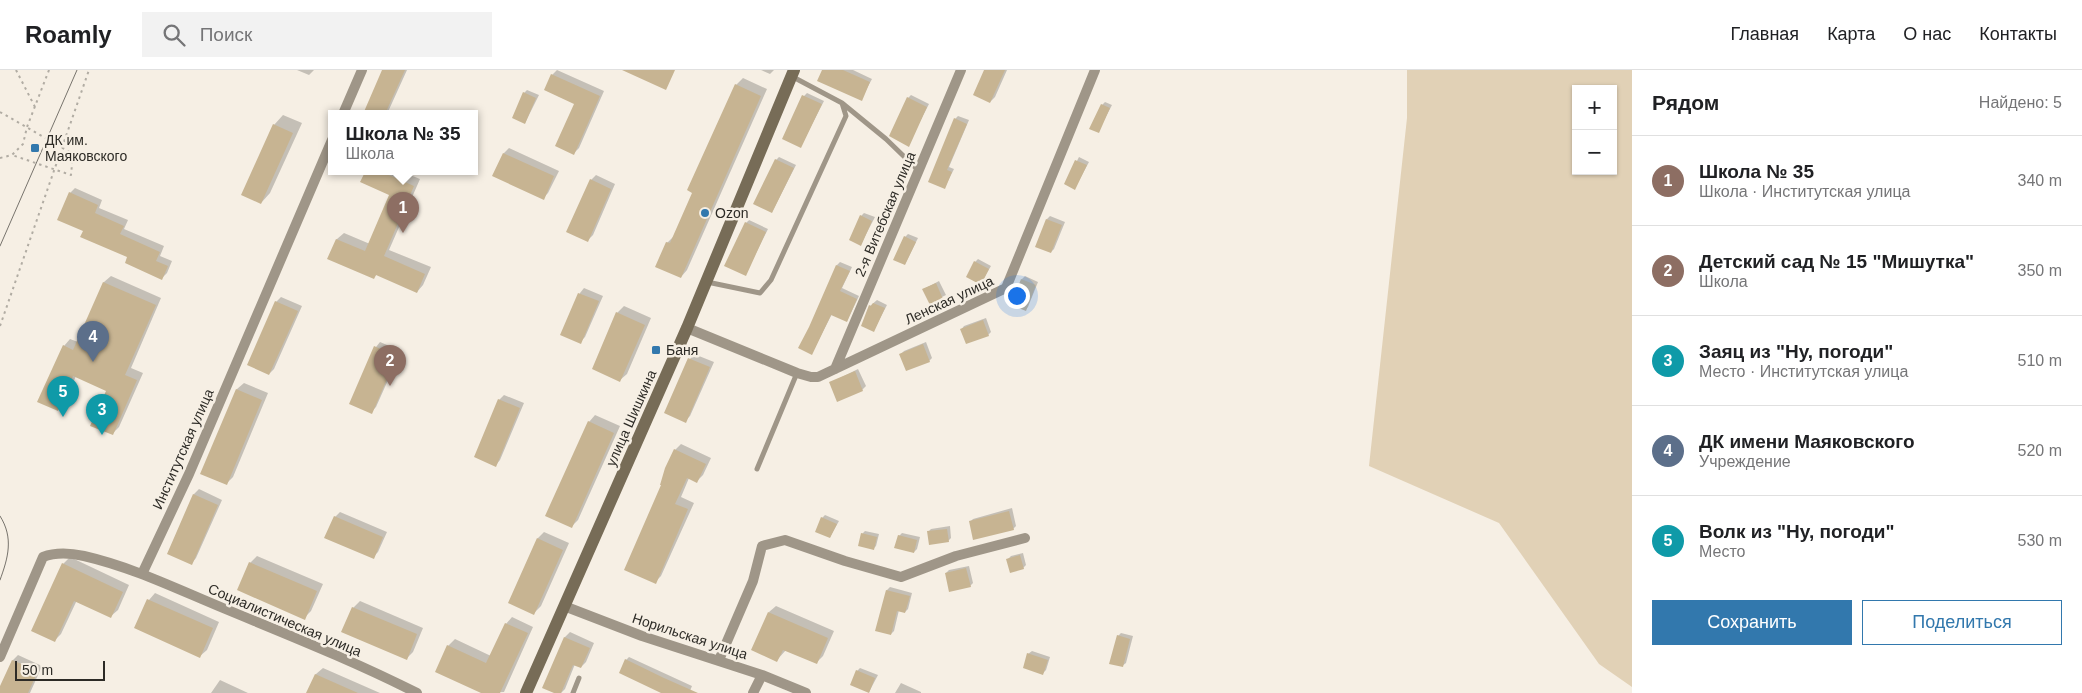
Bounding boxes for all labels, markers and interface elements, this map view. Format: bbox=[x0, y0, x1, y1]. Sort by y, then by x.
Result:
search box bbox=[142, 12, 492, 57]
text: Roamly bbox=[25, 21, 112, 48]
icon: search bbox=[160, 21, 188, 49]
text: Поиск bbox=[200, 24, 252, 45]
text: Главная bbox=[1731, 24, 1799, 44]
text: Карта bbox=[1827, 24, 1875, 44]
text: О нас bbox=[1903, 24, 1951, 44]
text: Контакты bbox=[1979, 24, 2057, 44]
map controls bbox=[1572, 85, 1617, 175]
button: + bbox=[1572, 85, 1617, 130]
text: Рядом bbox=[1652, 91, 1719, 114]
text: Найдено: 5 bbox=[1979, 94, 2062, 111]
popup bbox=[328, 110, 478, 175]
text: Школа № 35 bbox=[346, 123, 461, 144]
button: − bbox=[1572, 130, 1617, 175]
place label: ДК им. Маяковского bbox=[45, 132, 127, 164]
marker: ДК им. Маяковского bbox=[29, 142, 41, 154]
text: Школа bbox=[346, 145, 394, 162]
street label: 2-я Витебская улица bbox=[851, 149, 919, 279]
text: Школа № 35 bbox=[1699, 161, 1814, 182]
text: 1 bbox=[1664, 172, 1672, 189]
text: 340 m bbox=[2018, 172, 2062, 189]
text: Школа · Институтская улица bbox=[1699, 183, 1910, 200]
pin: 1 bbox=[387, 192, 419, 233]
place label: Ozon bbox=[715, 205, 748, 221]
marker: Ozon bbox=[699, 207, 711, 219]
text: Детский сад № 15 "Мишутка" bbox=[1699, 251, 1974, 272]
text: 2 bbox=[1664, 262, 1672, 279]
text: 350 m bbox=[2018, 262, 2062, 279]
street label: Ленская улица bbox=[902, 272, 996, 328]
text: Школа bbox=[1699, 273, 1748, 290]
your location bbox=[1004, 283, 1030, 309]
pin: 4 bbox=[77, 321, 109, 362]
text: Заяц из "Ну, погоди" bbox=[1699, 341, 1893, 362]
place label: Баня bbox=[666, 342, 698, 358]
marker: Баня bbox=[650, 344, 662, 356]
pin: 2 bbox=[374, 345, 406, 386]
text: 3 bbox=[1664, 352, 1672, 369]
text: 510 m bbox=[2018, 352, 2062, 369]
text: Место · Институтская улица bbox=[1699, 363, 1908, 380]
street label: улица Шишкина bbox=[603, 367, 659, 469]
pin: 5 bbox=[47, 376, 79, 417]
street label: Институтская улица bbox=[149, 386, 217, 512]
pin: 3 bbox=[86, 394, 118, 435]
text: ДК имени Маяковского bbox=[1699, 431, 1915, 452]
text: 4 bbox=[1664, 442, 1672, 459]
text: 520 m bbox=[2018, 442, 2062, 459]
text: Учреждение bbox=[1699, 453, 1791, 470]
text: Волк из "Ну, погоди" bbox=[1699, 521, 1894, 542]
text: 5 bbox=[1664, 532, 1672, 549]
text: 530 m bbox=[2018, 532, 2062, 549]
text: Место bbox=[1699, 543, 1745, 560]
street label: Социалистическая улица bbox=[206, 580, 364, 660]
button: Сохранить bbox=[1652, 600, 1852, 645]
button: Поделиться bbox=[1862, 600, 2062, 645]
street label: Норильская улица bbox=[630, 610, 750, 662]
scale bar bbox=[15, 658, 105, 681]
text: 50 m bbox=[22, 662, 53, 678]

